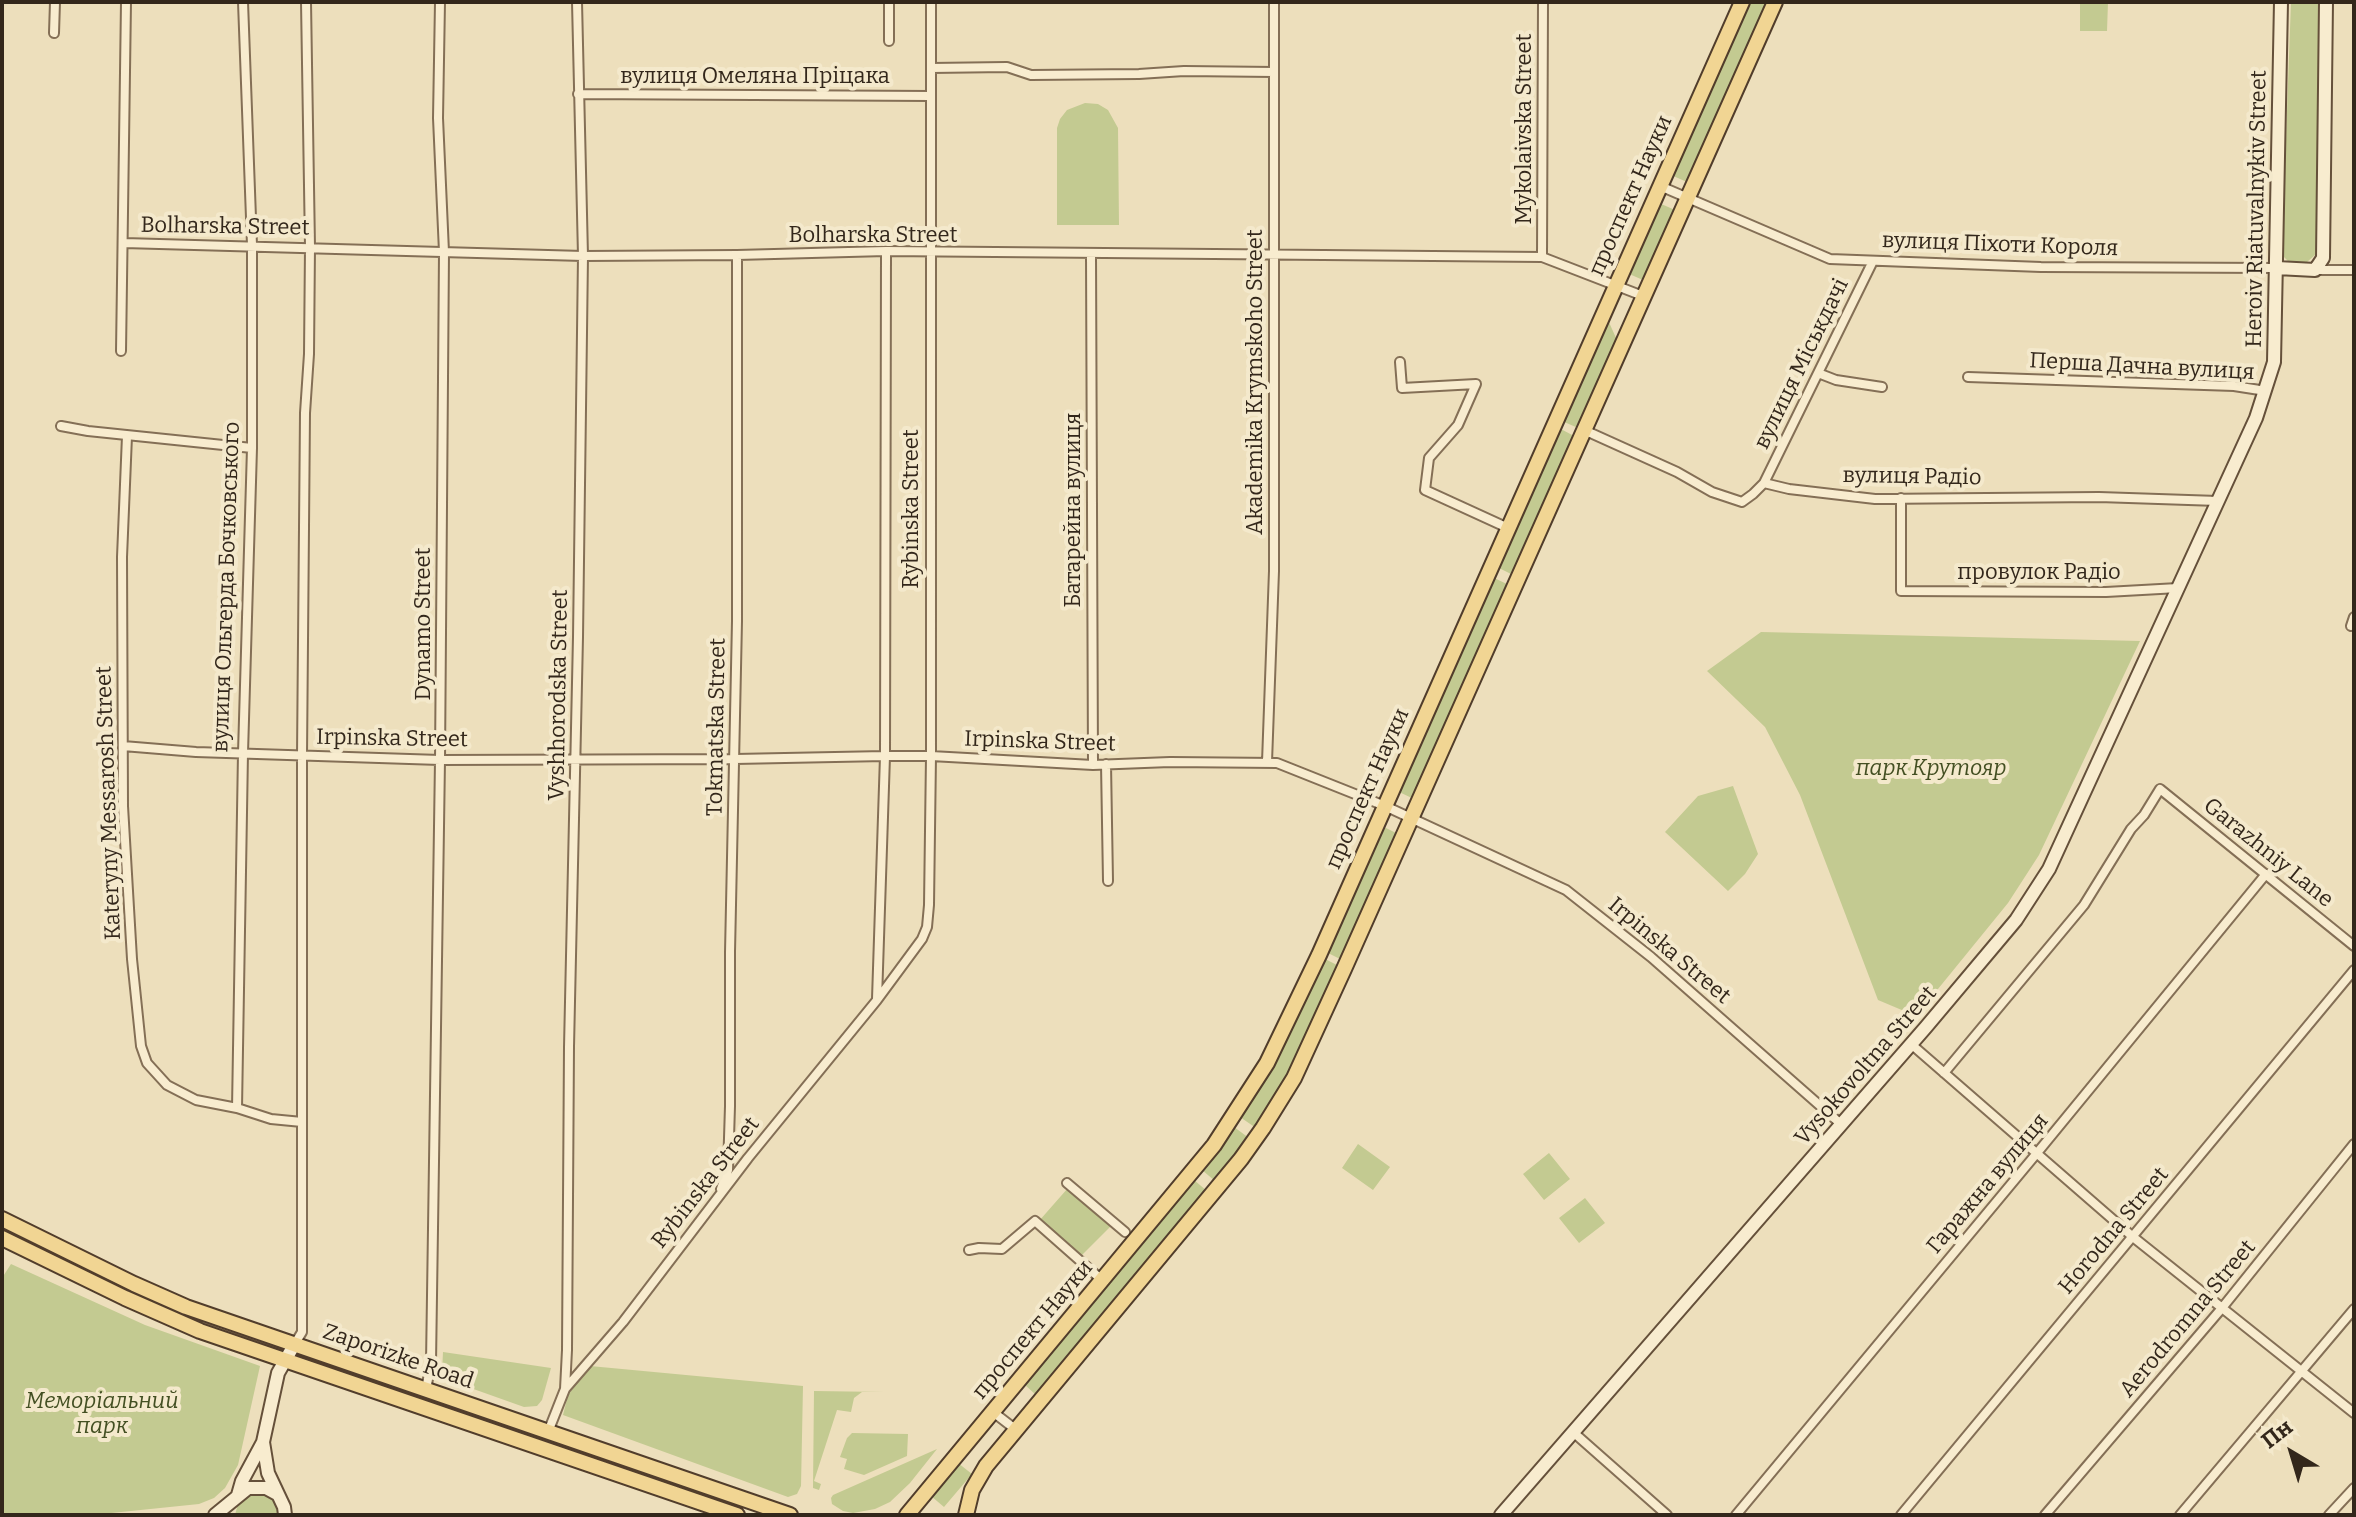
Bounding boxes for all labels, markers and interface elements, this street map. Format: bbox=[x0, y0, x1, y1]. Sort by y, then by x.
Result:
street label: Mykolaivska Street bbox=[1512, 34, 1538, 224]
street label: вулиця Омеляна Пріцака bbox=[620, 64, 890, 90]
street label: Heroiv Riatuvalnykiv Street bbox=[2241, 70, 2273, 348]
street label: проспект Науки bbox=[1584, 112, 1678, 280]
street label: Bolharska Street bbox=[140, 212, 310, 242]
street label: Bolharska Street bbox=[789, 223, 957, 249]
street label: вулиця Піхоти Короля bbox=[1881, 228, 2119, 262]
street label: Akademika Krymskoho Street bbox=[1243, 229, 1269, 535]
street label: вулиця Міськдачі bbox=[1749, 274, 1855, 454]
street label: Перша Дачна вулиця bbox=[2029, 348, 2255, 386]
street label: Батарейна вулиця bbox=[1061, 412, 1087, 608]
street label: вулиця Ольгерда Бочковського bbox=[208, 421, 246, 753]
street label: Rybinska Street bbox=[899, 429, 925, 589]
street label: вулиця Радіо bbox=[1842, 463, 1982, 491]
street label: Dynamo Street bbox=[411, 547, 437, 701]
street label: провулок Радіо bbox=[1957, 560, 2121, 586]
street label: Vyshhorodska Street bbox=[544, 589, 574, 801]
street label: Tokmatska Street bbox=[702, 638, 732, 816]
street label: Kateryny Messarosh Street bbox=[91, 666, 127, 940]
street label: проспект Науки bbox=[1321, 705, 1415, 873]
street label: Irpinska Street bbox=[316, 724, 468, 754]
street label: Irpinska Street bbox=[964, 726, 1116, 758]
park label: парк Крутояр bbox=[1856, 756, 2006, 782]
street label: Garazhniy Lane bbox=[2198, 793, 2338, 913]
street label: Irpinska Street bbox=[1602, 892, 1736, 1010]
street label: Vysokovoltna Street bbox=[1790, 981, 1942, 1151]
street label: Гаражна вулиця bbox=[1922, 1109, 2054, 1259]
street label: Rybinska Street bbox=[647, 1112, 765, 1254]
street label: Horodna Street bbox=[2053, 1162, 2175, 1300]
street label: Aerodromna Street bbox=[2114, 1235, 2262, 1403]
street label: проспект Науки bbox=[967, 1255, 1099, 1405]
street label: Zaporizke Road bbox=[319, 1319, 477, 1395]
park label: Меморіальний парк bbox=[26, 1389, 178, 1440]
north arrow bbox=[2252, 1413, 2332, 1493]
text: Пн bbox=[2256, 1413, 2298, 1454]

